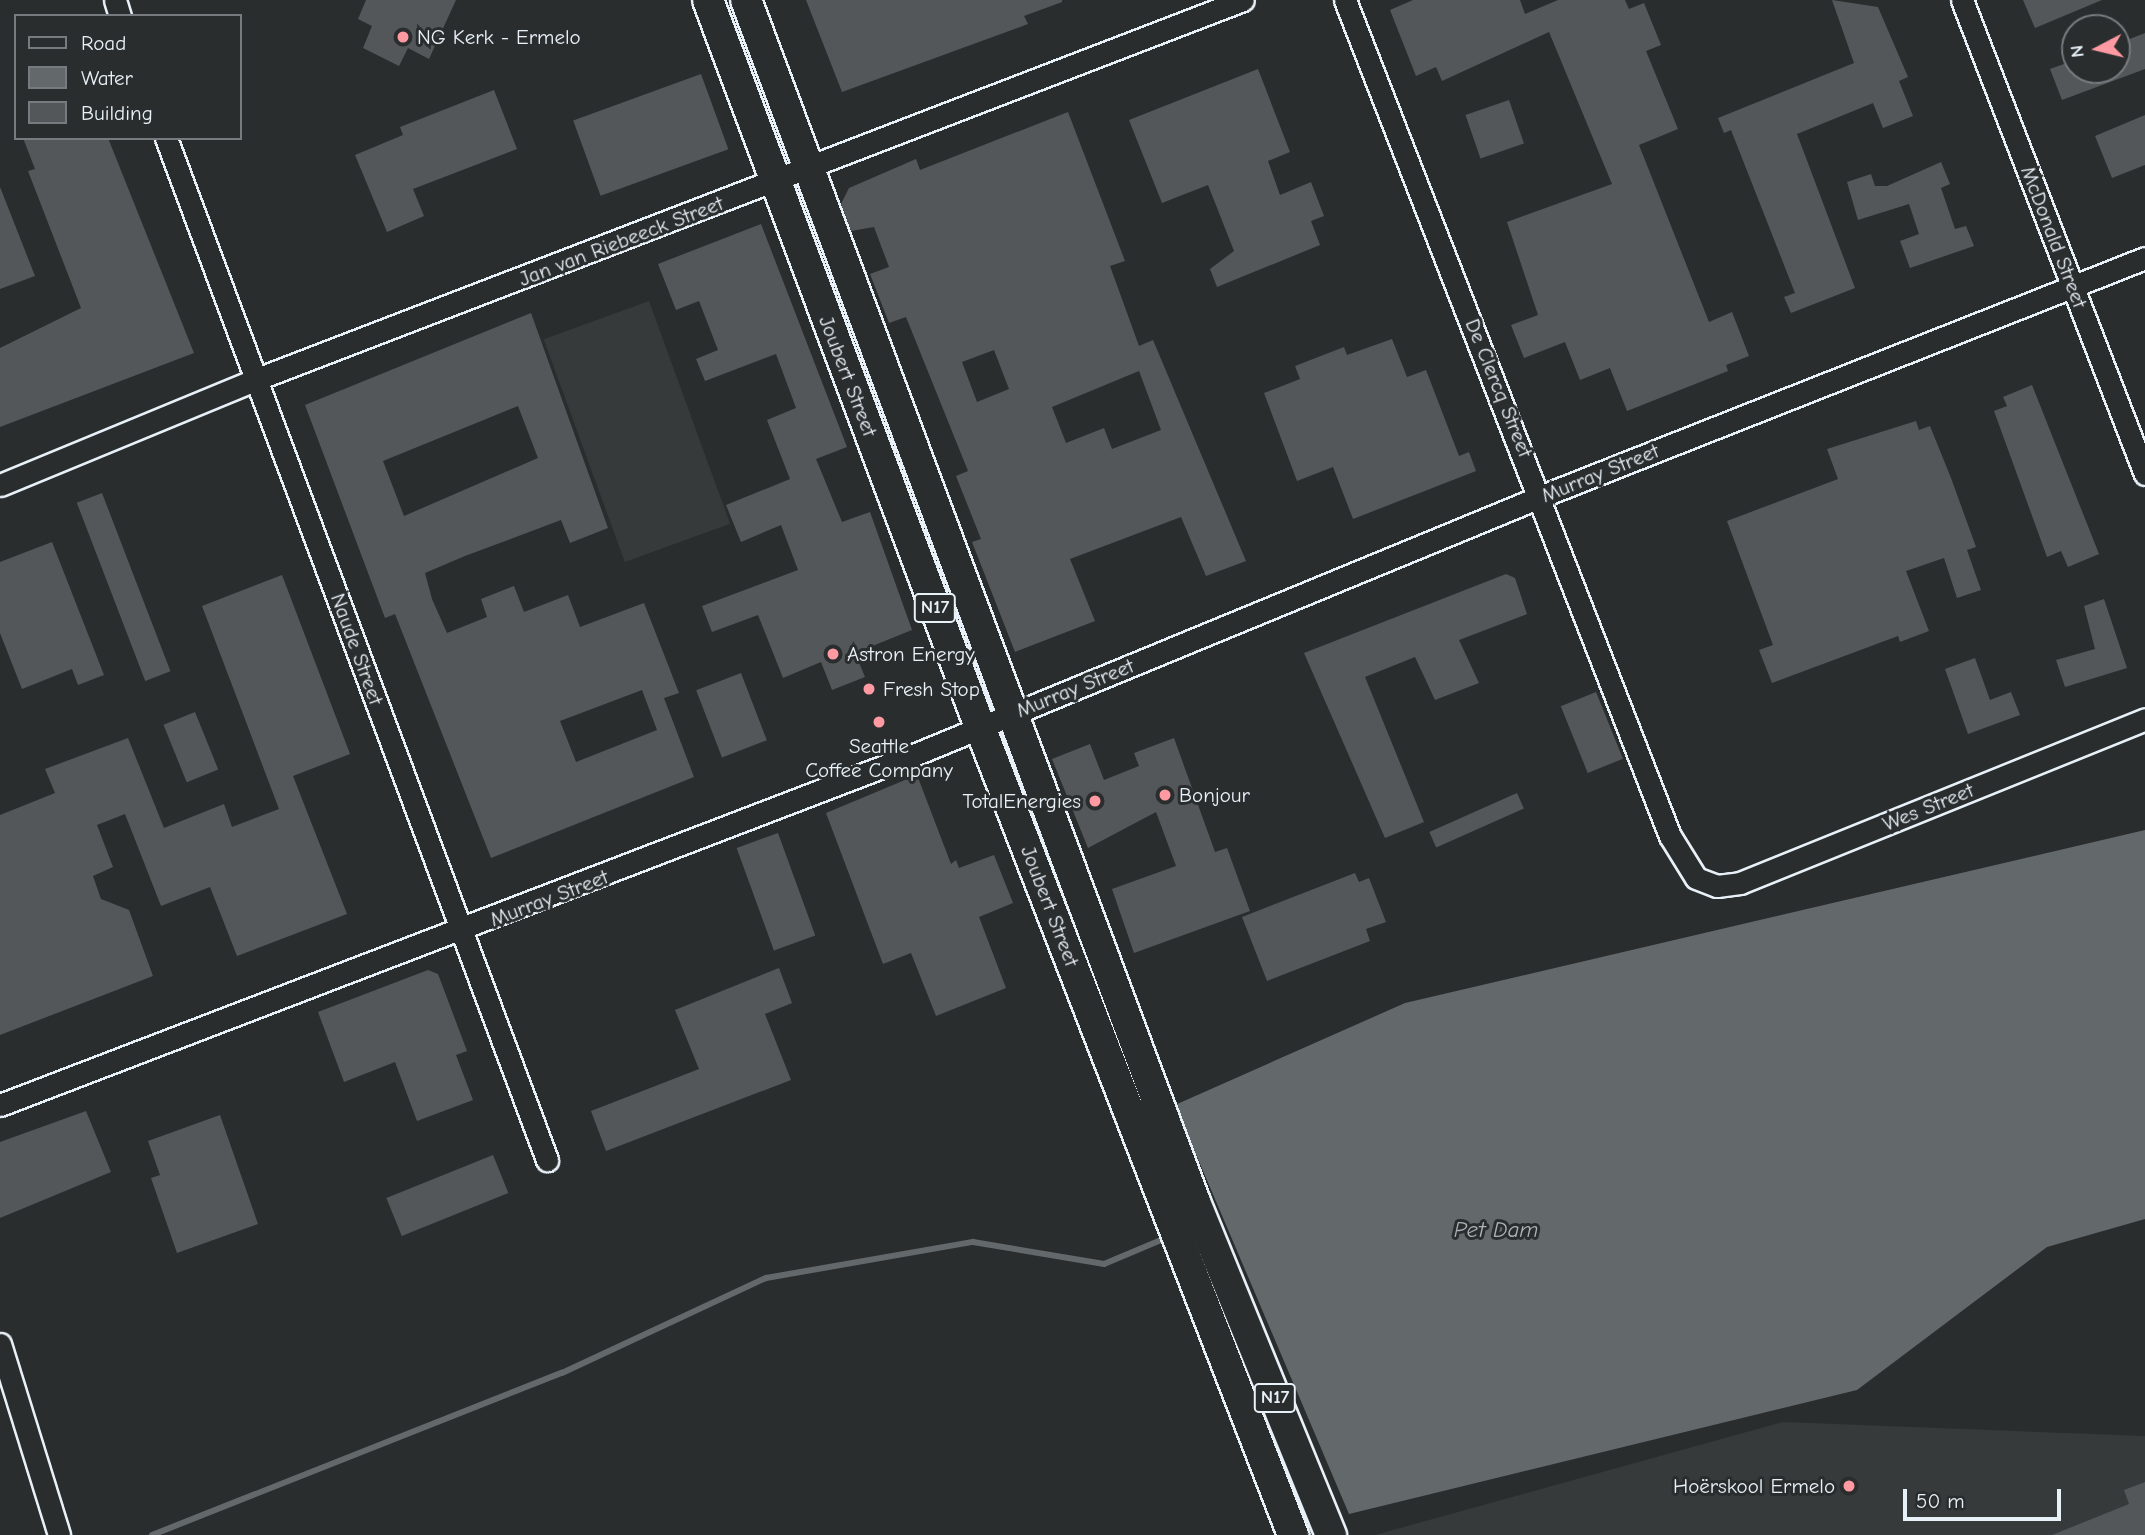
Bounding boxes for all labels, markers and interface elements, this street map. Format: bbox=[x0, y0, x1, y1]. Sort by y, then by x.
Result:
legend bbox=[14, 14, 242, 140]
north arrow bbox=[2061, 14, 2131, 84]
place label: NG Kerk - Ermelo bbox=[417, 24, 581, 50]
marker: NG Kerk - Ermelo bbox=[395, 29, 411, 45]
text: Road bbox=[81, 31, 126, 55]
text: N bbox=[2065, 44, 2089, 59]
text: Water bbox=[81, 66, 133, 90]
text: Building bbox=[81, 101, 153, 125]
street label: McDonald Street bbox=[2015, 163, 2093, 311]
street label: Jan van Riebeeck Street bbox=[515, 190, 727, 292]
street label: Joubert Street bbox=[813, 312, 883, 440]
street label: De Clercq Street bbox=[1460, 315, 1538, 461]
street label: Murray Street bbox=[1538, 438, 1662, 508]
street label: Naude Street bbox=[325, 590, 389, 708]
road number: N17 bbox=[912, 593, 958, 624]
place label: Astron Energy bbox=[847, 641, 975, 667]
marker: Astron Energy bbox=[825, 646, 841, 662]
street label: Murray Street bbox=[1013, 653, 1137, 723]
place label: Fresh Stop bbox=[883, 676, 980, 702]
marker: Fresh Stop bbox=[861, 681, 877, 697]
marker: Seattle Coffee Company bbox=[871, 714, 887, 730]
place label: Seattle Coffee Company bbox=[805, 733, 953, 783]
street label: Wes Street bbox=[1879, 777, 1977, 837]
place label: Bonjour bbox=[1179, 782, 1250, 808]
marker: Bonjour bbox=[1157, 787, 1173, 803]
place label: TotalEnergies bbox=[963, 788, 1081, 814]
marker: TotalEnergies bbox=[1087, 793, 1103, 809]
street label: Joubert Street bbox=[1015, 842, 1085, 970]
street label: Murray Street bbox=[486, 864, 612, 932]
water label: Pet Dam bbox=[1454, 1216, 1538, 1244]
road number: N17 bbox=[1252, 1382, 1298, 1414]
place label: Hoërskool Ermelo bbox=[1673, 1473, 1835, 1499]
scale bar bbox=[1907, 1476, 2064, 1520]
marker: Hoërskool Ermelo bbox=[1841, 1478, 1857, 1494]
text: 50 m bbox=[1916, 1489, 1965, 1513]

